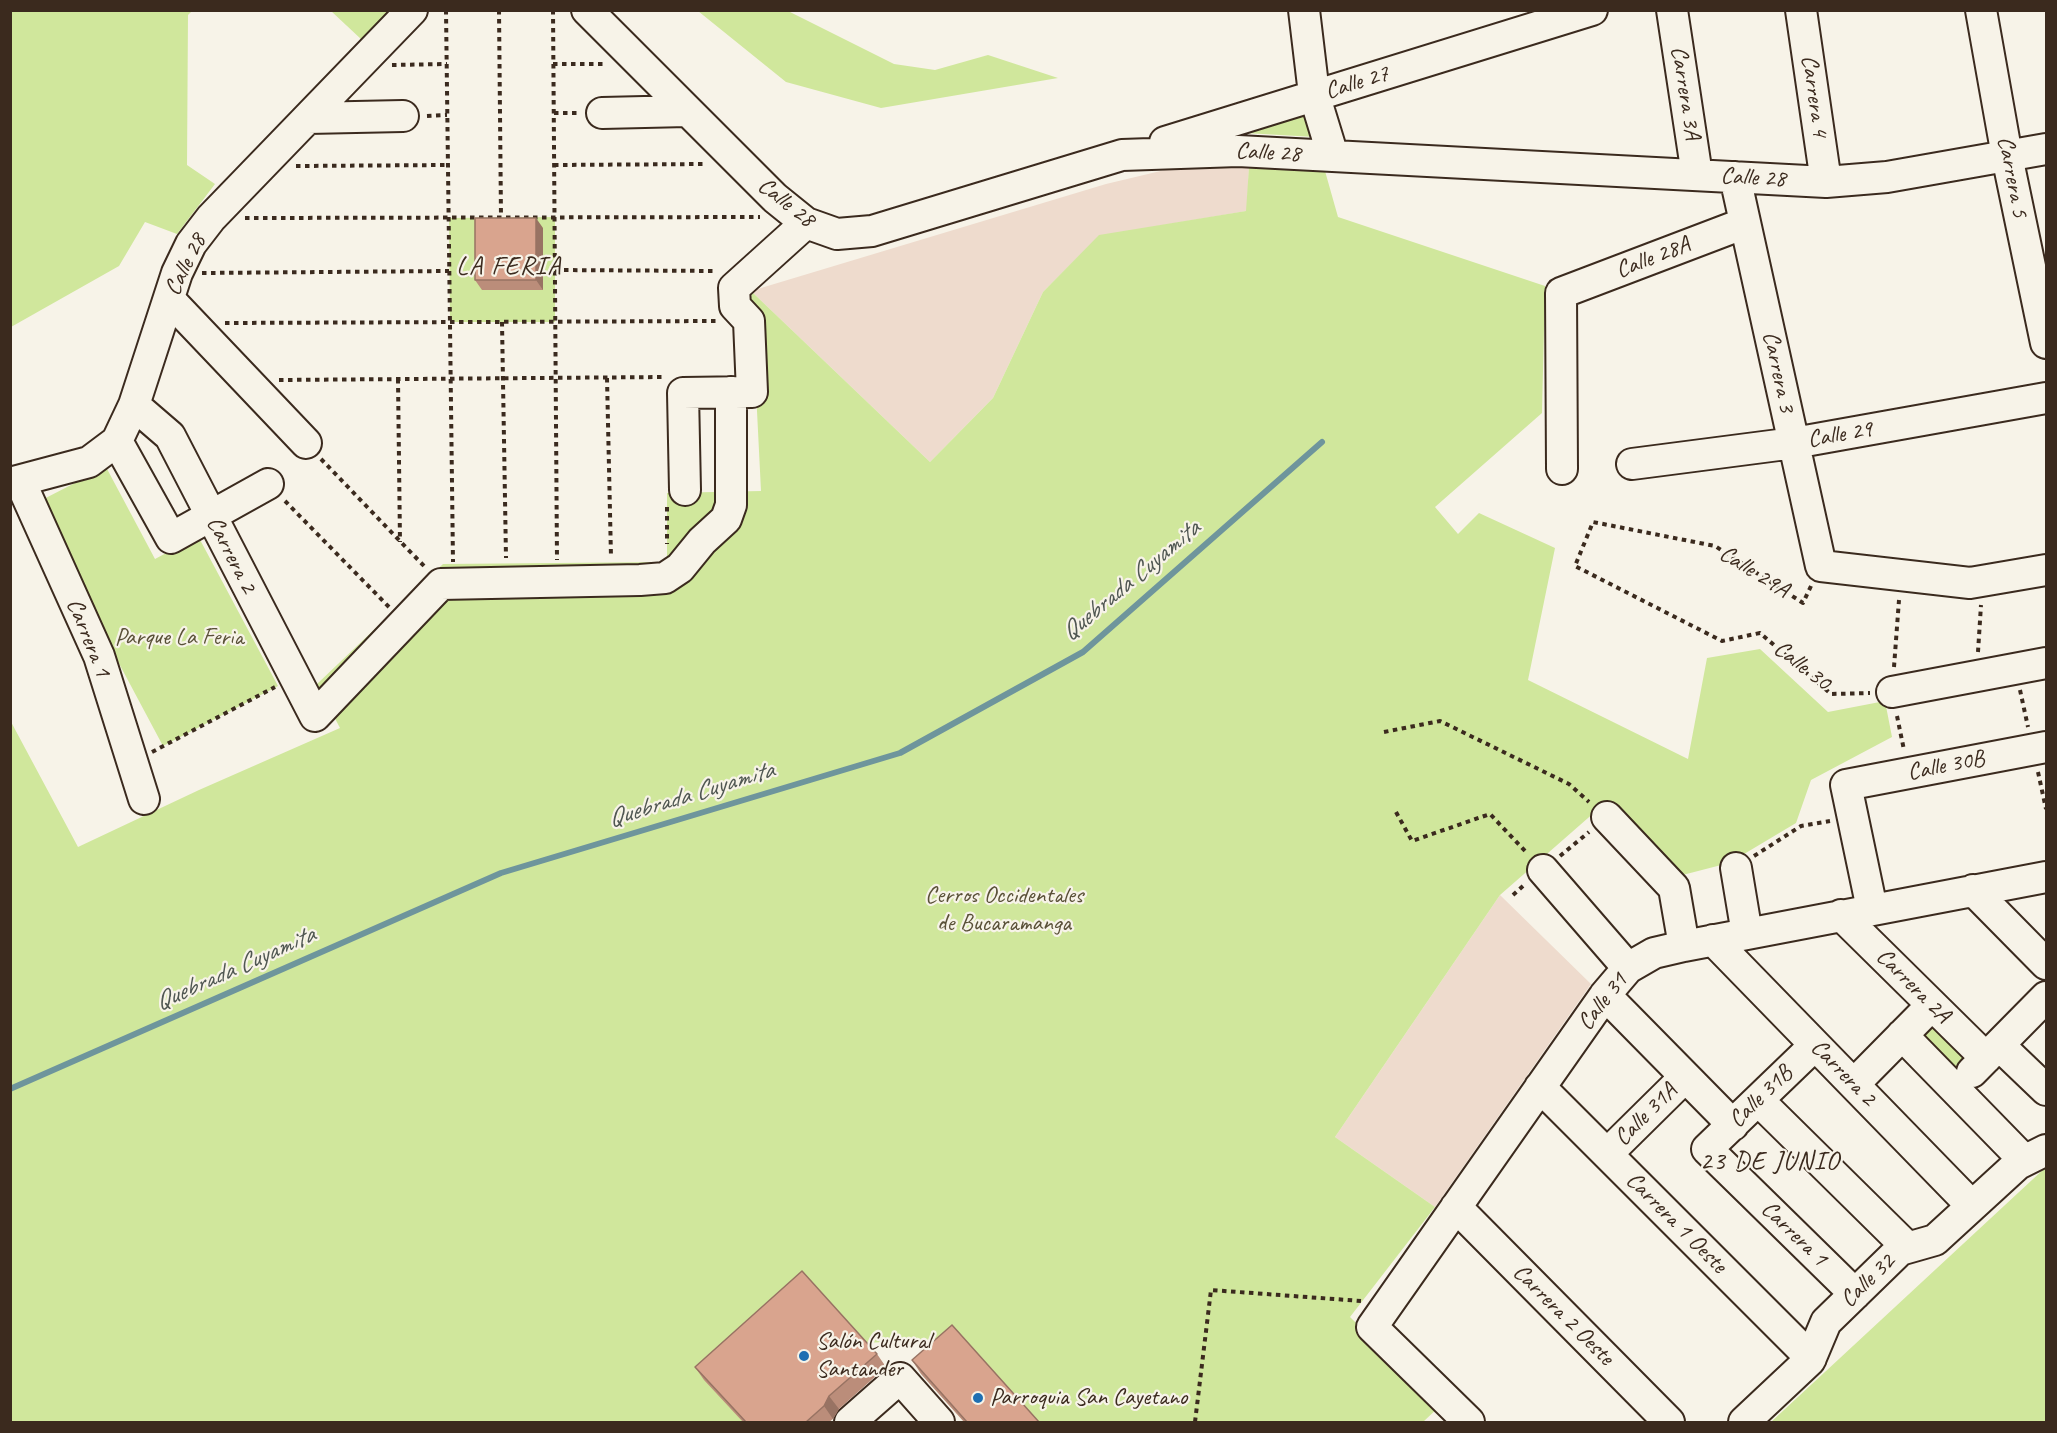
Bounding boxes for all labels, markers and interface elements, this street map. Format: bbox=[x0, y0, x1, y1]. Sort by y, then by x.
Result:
street label: Carrera 3A bbox=[1663, 44, 1707, 142]
street label: Carrera 4 bbox=[1794, 53, 1834, 139]
street label: Calle 27 bbox=[1322, 60, 1392, 106]
street label: Carrera 5 bbox=[1990, 134, 2034, 220]
street label: Calle 28 bbox=[1235, 137, 1301, 169]
street label: Calle 28 bbox=[1720, 162, 1786, 194]
street label: Calle 28 bbox=[751, 172, 821, 234]
street label: Calle 28 bbox=[159, 229, 213, 301]
street label: Calle 28A bbox=[1612, 231, 1694, 285]
district label: LA FERIA bbox=[457, 251, 561, 283]
street label: Carrera 3 bbox=[1755, 329, 1801, 415]
street label: Calle 29 bbox=[1805, 415, 1875, 455]
street label: Carrera 2 bbox=[200, 512, 262, 598]
water label: Quebrada Cuyamita bbox=[1055, 514, 1207, 648]
street label: Calle 29A bbox=[1714, 539, 1794, 605]
street label: Carrera 1 bbox=[59, 595, 117, 681]
park label: Parque La Feria bbox=[115, 624, 243, 652]
street label: Calle 30 bbox=[1767, 635, 1837, 697]
street label: Calle 30B bbox=[1905, 744, 1987, 788]
water label: Quebrada Cuyamita bbox=[604, 755, 778, 835]
park label: Cerros Occidentales de Bucaramanga bbox=[925, 882, 1083, 938]
water label: Quebrada Cuyamita bbox=[150, 920, 320, 1018]
street label: Carrera 2A bbox=[1870, 943, 1956, 1029]
street label: Calle 31 bbox=[1572, 967, 1634, 1037]
street label: Carrera 2 bbox=[1804, 1034, 1882, 1112]
street label: Calle 31B bbox=[1723, 1060, 1799, 1134]
street label: Calle 31A bbox=[1609, 1078, 1683, 1152]
district label: 23 DE JUNIO bbox=[1700, 1146, 1840, 1178]
street label: Carrera 1 Oeste bbox=[1619, 1166, 1733, 1280]
street label: Carrera 1 bbox=[1755, 1195, 1833, 1273]
street label: Calle 32 bbox=[1835, 1248, 1901, 1314]
street label: Carrera 2 Oeste bbox=[1506, 1258, 1620, 1372]
place label: Salón Cultural Santander bbox=[816, 1328, 931, 1384]
marker: Salón Cultural Santander bbox=[797, 1349, 811, 1363]
place label: Parroquia San Cayetano bbox=[990, 1384, 1187, 1412]
marker: Parroquia San Cayetano bbox=[971, 1391, 985, 1405]

